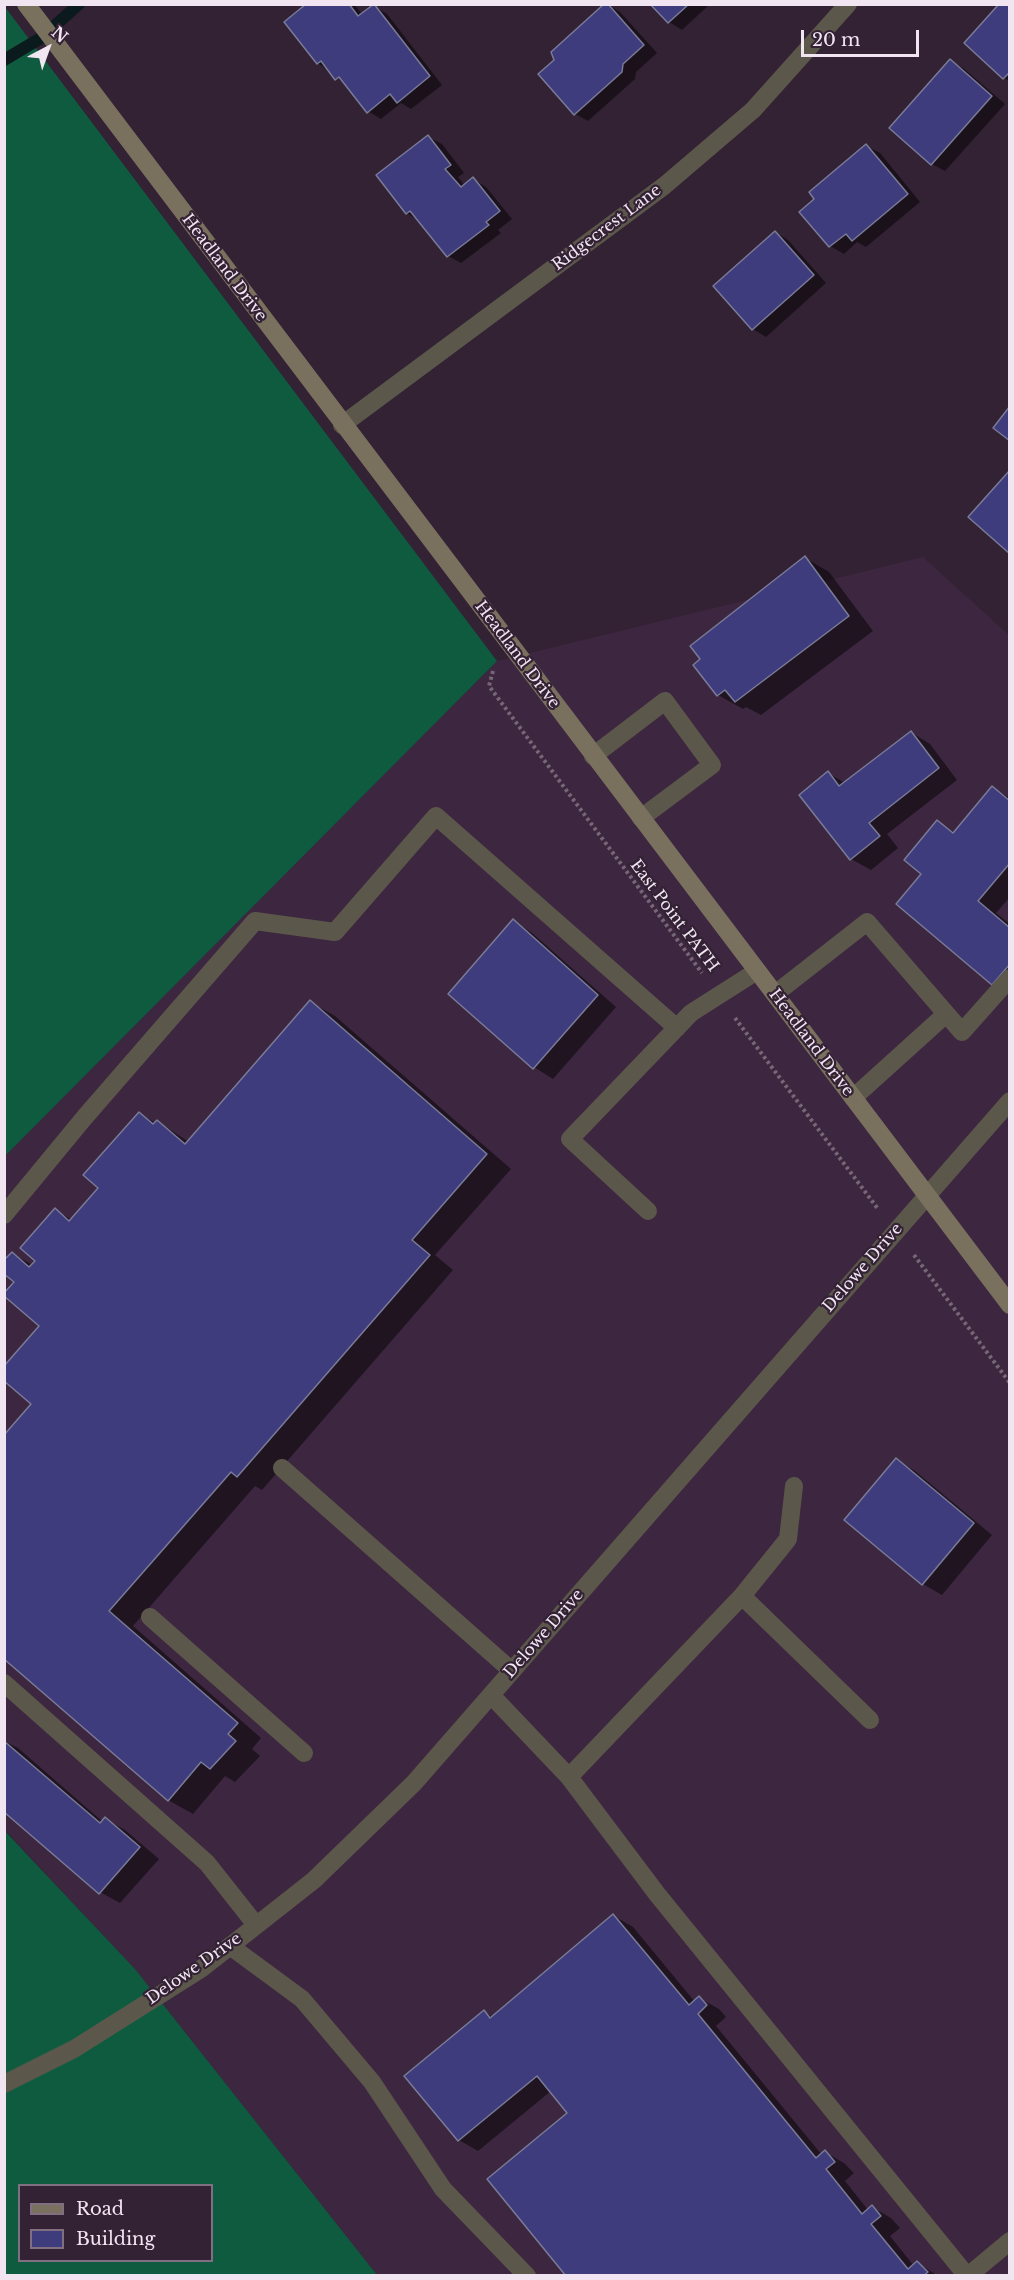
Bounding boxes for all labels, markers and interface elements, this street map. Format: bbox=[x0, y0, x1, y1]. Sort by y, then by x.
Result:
north arrow bbox=[18, 18, 78, 78]
scale bar bbox=[804, 18, 922, 56]
text: N bbox=[48, 22, 72, 47]
text: 20 m bbox=[812, 29, 860, 51]
street label: Ridgecrest Lane bbox=[549, 181, 665, 275]
street label: Headland Drive bbox=[177, 211, 271, 325]
street label: Headland Drive bbox=[470, 598, 564, 712]
street label: East Point PATH bbox=[626, 856, 722, 976]
street label: Headland Drive bbox=[764, 986, 858, 1100]
street label: Delowe Drive bbox=[819, 1220, 907, 1316]
street label: Delowe Drive bbox=[500, 1586, 588, 1682]
street label: Delowe Drive bbox=[143, 1929, 245, 2009]
legend bbox=[18, 2184, 213, 2262]
text: Road bbox=[76, 2198, 124, 2220]
text: Building bbox=[76, 2228, 155, 2250]

